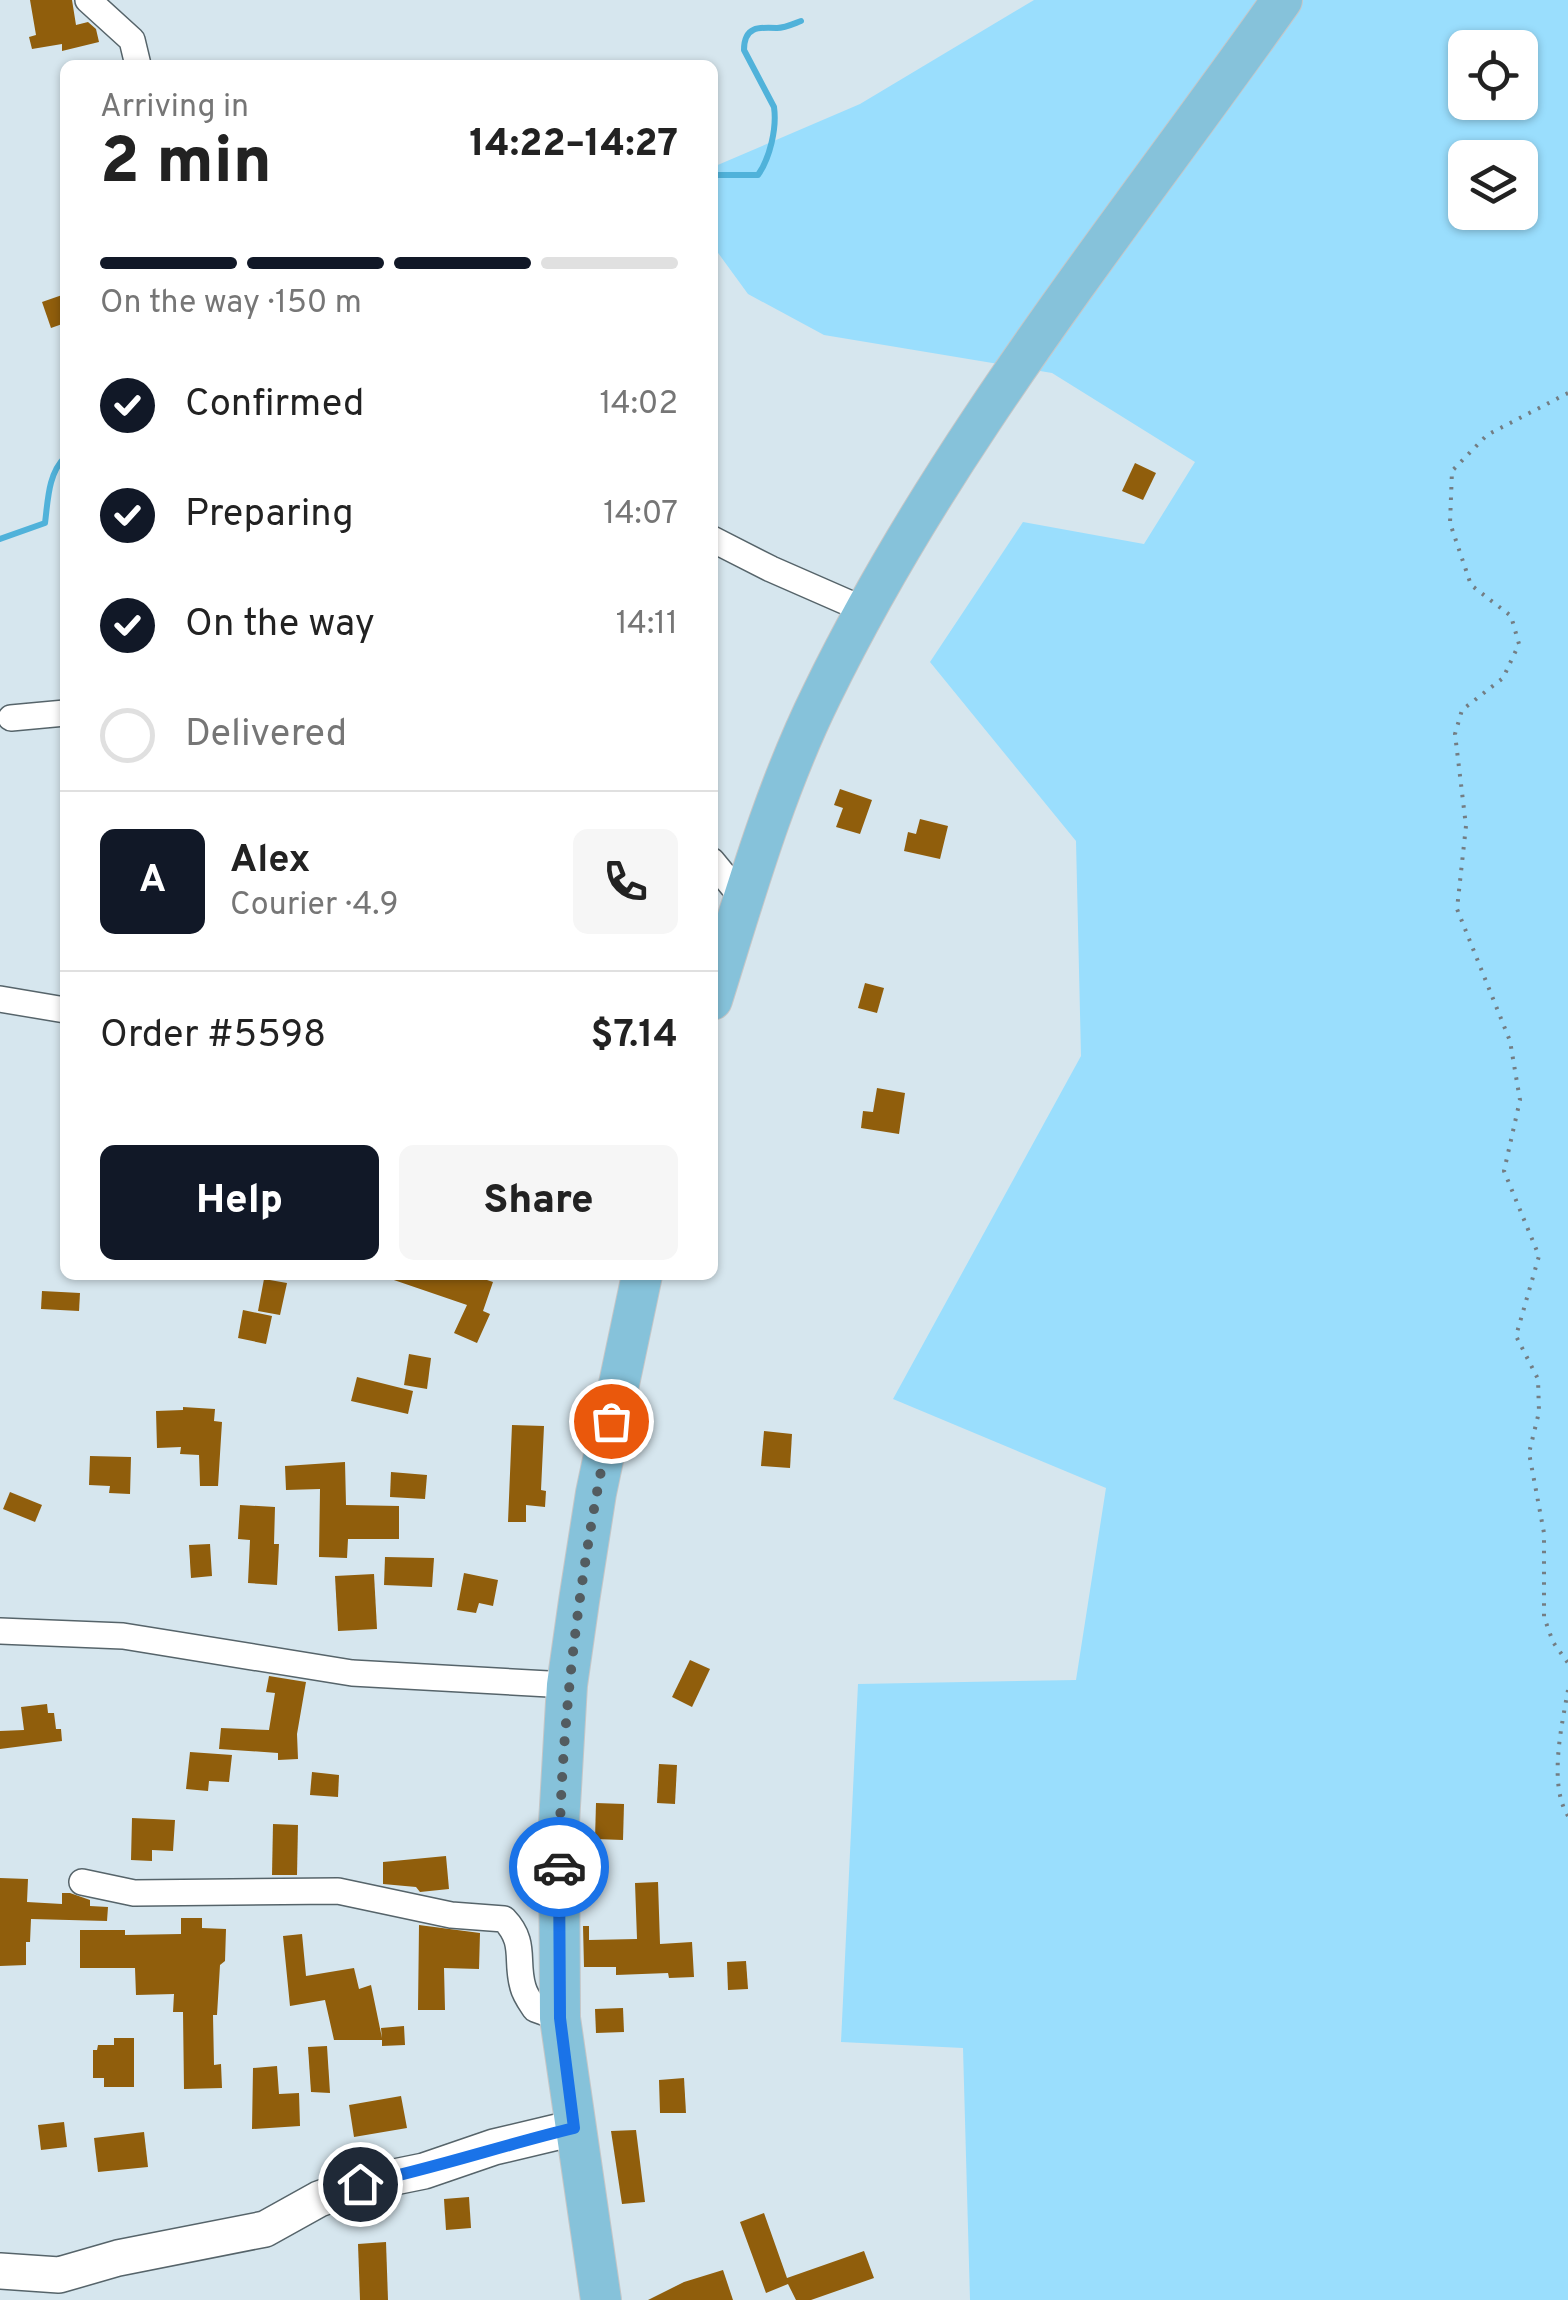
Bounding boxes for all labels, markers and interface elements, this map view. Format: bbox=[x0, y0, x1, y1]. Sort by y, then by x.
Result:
map controls bbox=[1448, 30, 1538, 230]
button: locate bbox=[1448, 30, 1538, 120]
text: Arriving in bbox=[100, 88, 249, 128]
text: 14:22–14:27 bbox=[469, 121, 678, 170]
text: 2 min bbox=[100, 124, 272, 206]
button: layers bbox=[1448, 140, 1538, 230]
text: On the way · 150 m bbox=[100, 284, 362, 324]
icon: check bbox=[100, 378, 155, 433]
text: Confirmed bbox=[185, 381, 364, 430]
text: 14:02 bbox=[600, 385, 678, 425]
icon: check bbox=[100, 488, 155, 543]
text: Preparing bbox=[185, 491, 354, 540]
text: 14:07 bbox=[603, 495, 678, 535]
icon: check bbox=[100, 598, 155, 653]
text: On the way bbox=[185, 601, 375, 650]
text: 14:11 bbox=[616, 605, 678, 645]
text: Delivered bbox=[185, 711, 347, 760]
button: phone bbox=[573, 829, 678, 934]
text: Alex bbox=[230, 837, 310, 886]
text: A bbox=[139, 857, 166, 906]
text: Courier · 4.9 bbox=[230, 886, 399, 926]
text: Order #5598 bbox=[100, 1012, 326, 1061]
text: $7.14 bbox=[591, 1012, 678, 1061]
button: Help bbox=[100, 1145, 379, 1260]
button: Share bbox=[399, 1145, 678, 1260]
pin bbox=[569, 1379, 654, 1464]
icon: bag bbox=[584, 1394, 639, 1449]
courier bbox=[509, 1817, 609, 1917]
icon: car bbox=[532, 1840, 587, 1895]
pin bbox=[318, 2142, 403, 2227]
icon: home bbox=[333, 2157, 388, 2212]

